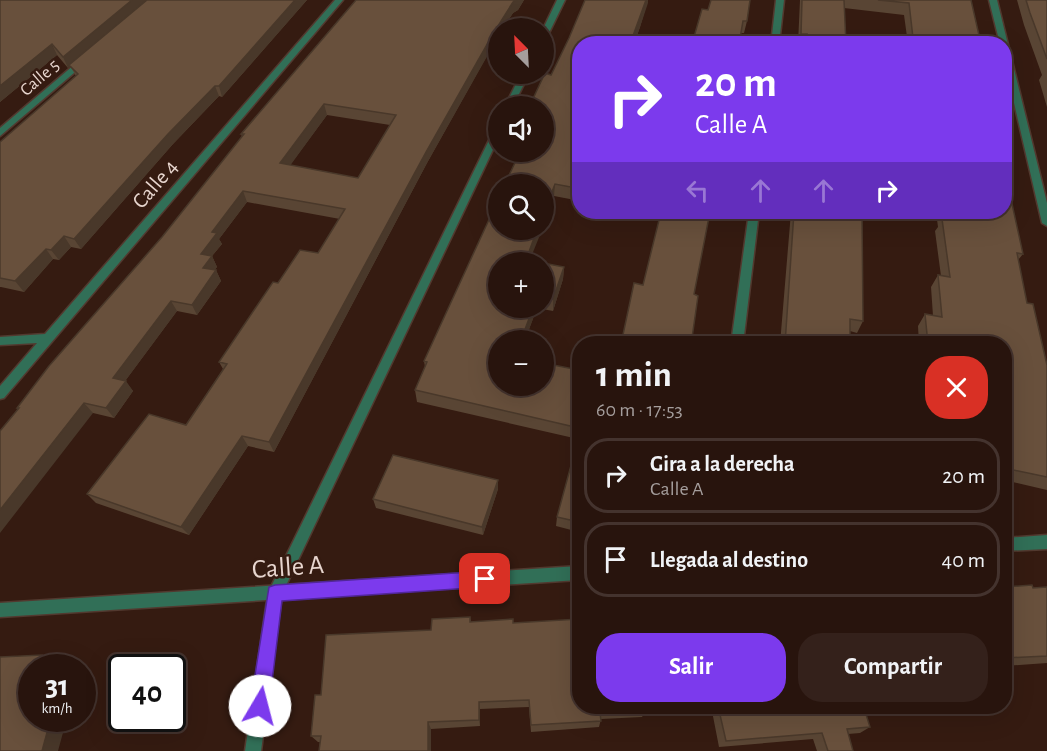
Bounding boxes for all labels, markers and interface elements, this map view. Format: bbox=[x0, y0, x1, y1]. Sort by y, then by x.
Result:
north arrow bbox=[488, 18, 554, 84]
map controls bbox=[488, 18, 554, 396]
street label: Calle 5 bbox=[17, 56, 63, 100]
icon: right bbox=[596, 60, 674, 138]
text: 20 m bbox=[695, 62, 777, 104]
button: sound bbox=[488, 96, 554, 162]
text: Calle A bbox=[695, 111, 767, 138]
street label: Calle 4 bbox=[128, 155, 182, 213]
button: search bbox=[488, 174, 554, 240]
icon: left bbox=[681, 174, 714, 207]
icon: ahead bbox=[744, 174, 777, 207]
icon: ahead bbox=[807, 174, 840, 207]
icon: right bbox=[870, 174, 903, 207]
button: + bbox=[488, 252, 554, 318]
button: − bbox=[488, 330, 554, 396]
button: close bbox=[925, 356, 988, 419]
text: 1 min bbox=[596, 357, 672, 393]
text: 60 m · 17:53 bbox=[596, 400, 683, 420]
text: Gira a la derecha bbox=[650, 453, 795, 475]
icon: right bbox=[599, 459, 632, 492]
text: 20 m bbox=[942, 465, 985, 487]
text: Calle A bbox=[650, 479, 704, 499]
icon: arrive bbox=[599, 543, 632, 576]
text: Llegada al destino bbox=[650, 549, 808, 571]
text: 40 m bbox=[942, 549, 985, 571]
street label: Calle A bbox=[251, 551, 325, 583]
pin bbox=[459, 553, 510, 604]
icon: arrive bbox=[468, 562, 501, 595]
button: Salir bbox=[596, 633, 786, 702]
button: Compartir bbox=[798, 633, 988, 702]
speed limit sign: 40 bbox=[108, 654, 186, 732]
text: 31 bbox=[45, 671, 69, 701]
position arrow bbox=[228, 674, 292, 738]
text: km/h bbox=[42, 701, 72, 716]

